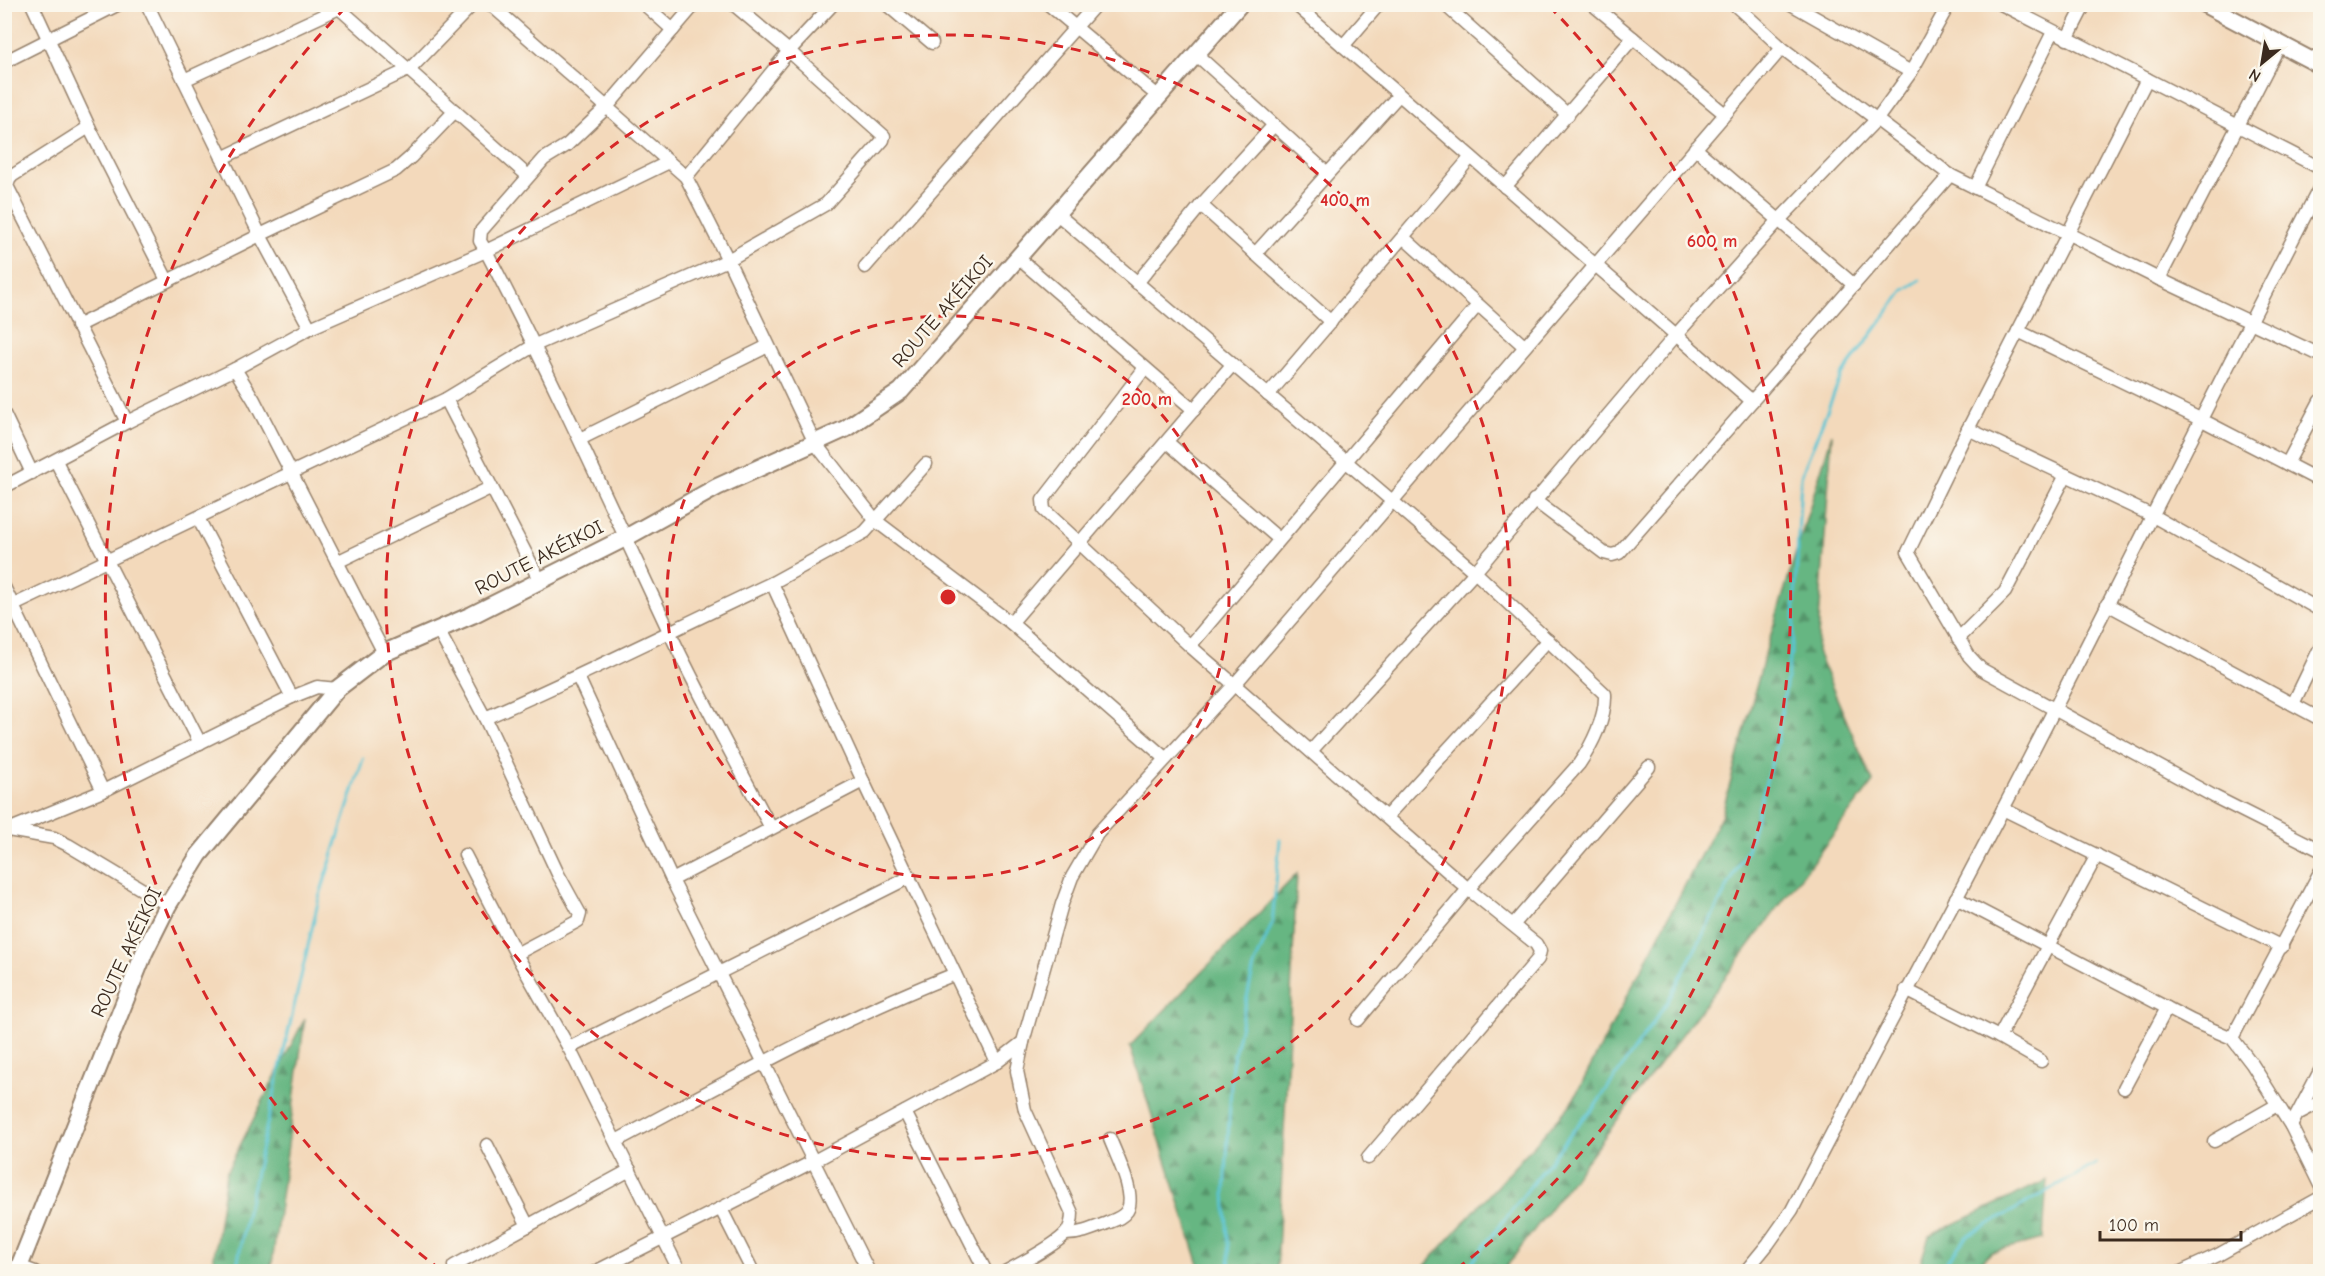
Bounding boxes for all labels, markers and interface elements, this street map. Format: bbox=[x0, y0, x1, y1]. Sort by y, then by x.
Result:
north arrow bbox=[2232, 33, 2292, 93]
text: N bbox=[2246, 65, 2264, 86]
text: 400 m bbox=[1320, 190, 1370, 211]
text: 600 m bbox=[1687, 231, 1737, 252]
street label: ROUTE AKÉIKOI bbox=[887, 250, 997, 372]
text: 200 m bbox=[1122, 389, 1172, 410]
street label: ROUTE AKÉIKOI bbox=[471, 515, 607, 600]
centre of rings bbox=[938, 587, 958, 607]
street label: ROUTE AKÉIKOI bbox=[86, 883, 167, 1021]
scale bar bbox=[2100, 1204, 2241, 1242]
text: 100 m bbox=[2109, 1215, 2159, 1236]

